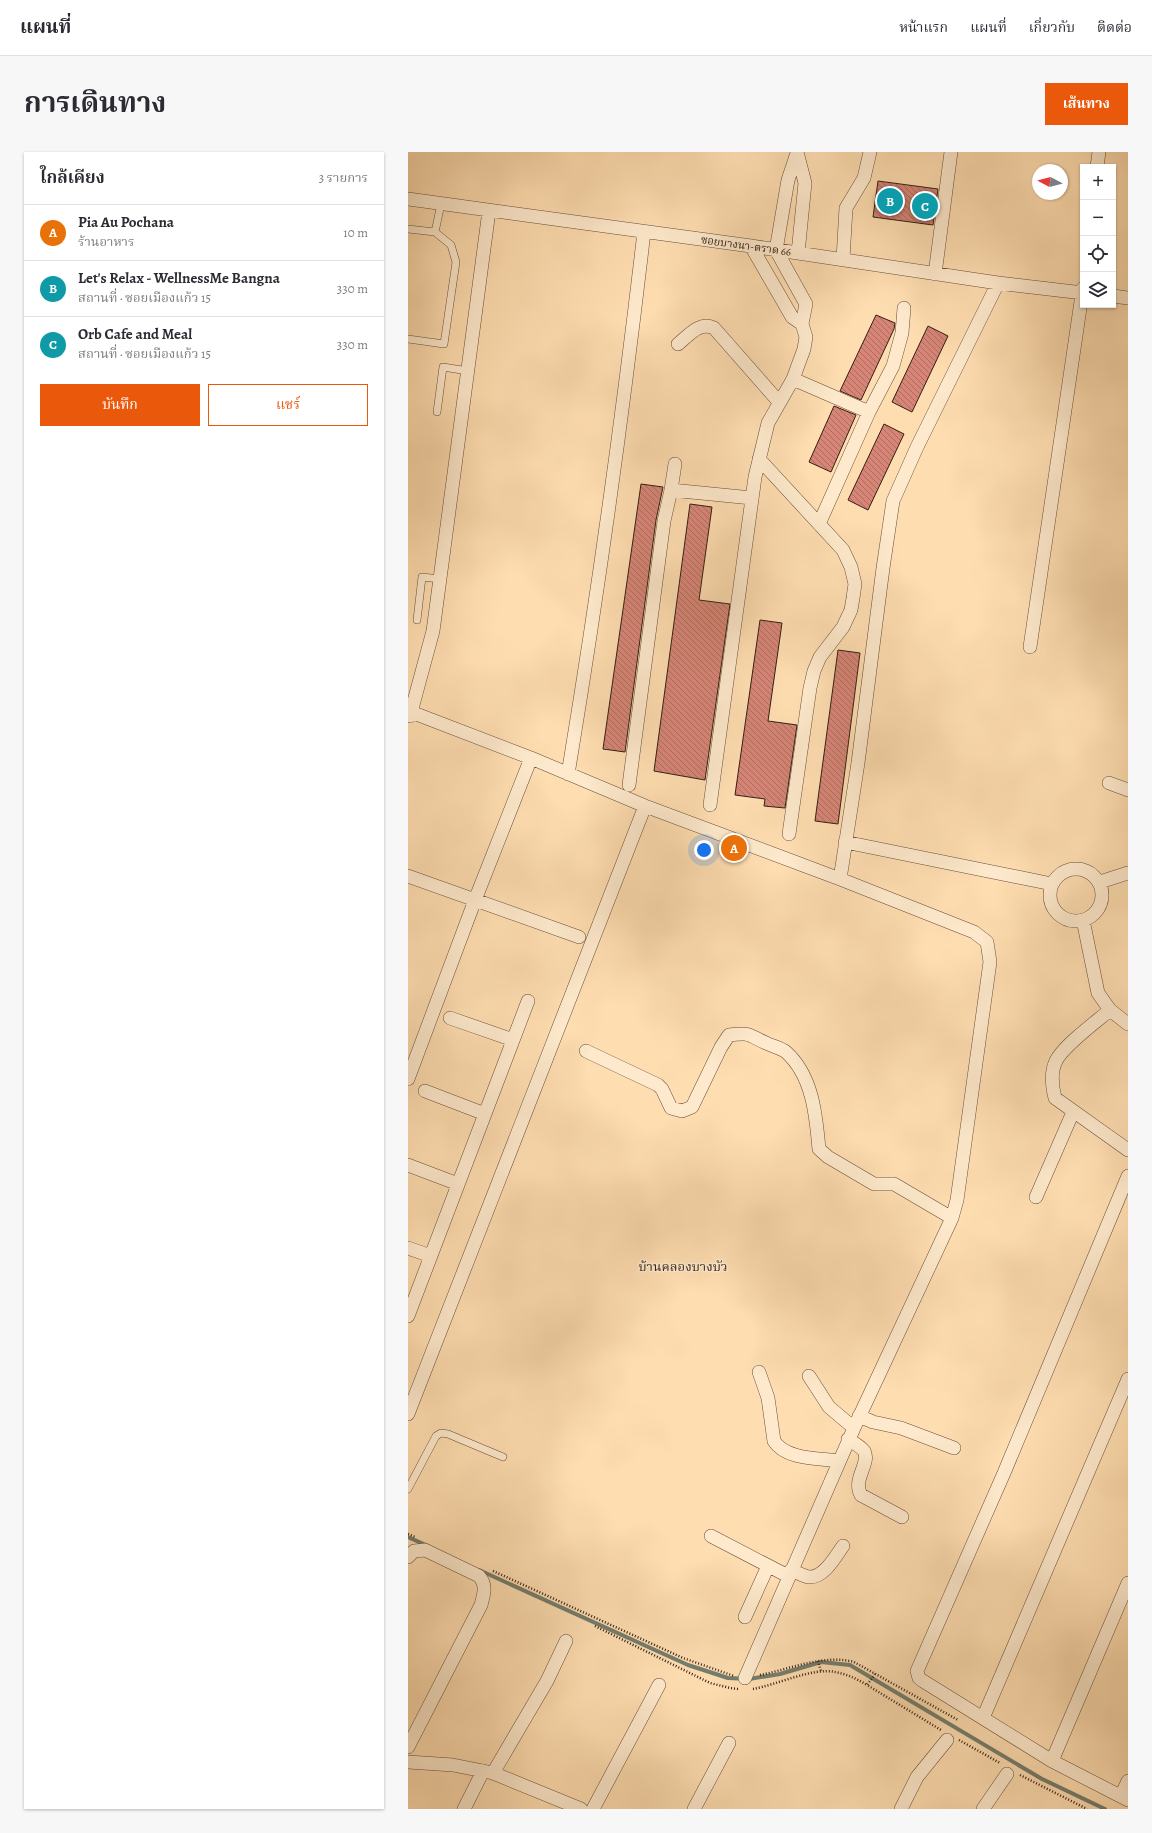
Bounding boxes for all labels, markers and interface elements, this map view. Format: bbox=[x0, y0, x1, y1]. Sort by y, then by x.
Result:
text: แผนที่ bbox=[20, 14, 71, 40]
text: หน้าแรก bbox=[899, 18, 948, 37]
text: แผนที่ bbox=[970, 18, 1007, 37]
text: เกี่ยวกับ bbox=[1029, 18, 1075, 37]
text: ติดต่อ bbox=[1097, 18, 1132, 37]
button: เส้นทาง bbox=[1045, 83, 1128, 125]
text: การเดินทาง bbox=[24, 84, 166, 122]
north arrow bbox=[1032, 164, 1068, 200]
map controls bbox=[1080, 164, 1116, 308]
button: + bbox=[1080, 164, 1116, 200]
text: ใกล้เคียง bbox=[40, 166, 105, 189]
text: 3 รายการ bbox=[319, 169, 368, 186]
pin: B bbox=[877, 186, 903, 216]
pin: C bbox=[912, 191, 938, 221]
button: − bbox=[1080, 200, 1116, 236]
text: Pia Au Pochana bbox=[78, 212, 174, 232]
text: A bbox=[49, 224, 57, 241]
text: 10 m bbox=[343, 224, 368, 241]
street label: ซอยบางนา-ตราด 66 bbox=[700, 232, 792, 260]
text: ร้านอาหาร bbox=[78, 233, 134, 250]
button: locate bbox=[1080, 236, 1116, 272]
text: Let's Relax - WellnessMe Bangna bbox=[78, 268, 280, 288]
button: layers bbox=[1080, 272, 1116, 308]
text: B bbox=[49, 280, 57, 297]
text: 330 m bbox=[337, 280, 368, 297]
text: สถานที่ · ซอยเมืองแก้ว 15 bbox=[78, 289, 211, 306]
text: Orb Cafe and Meal bbox=[78, 324, 192, 344]
text: C bbox=[49, 336, 57, 353]
text: 330 m bbox=[337, 336, 368, 353]
text: สถานที่ · ซอยเมืองแก้ว 15 bbox=[78, 345, 211, 362]
button: บันทึก bbox=[40, 384, 200, 426]
button: แชร์ bbox=[208, 384, 368, 426]
pin: A bbox=[721, 833, 747, 863]
your location bbox=[694, 840, 714, 860]
district label: บ้านคลองบางบัว bbox=[638, 1258, 728, 1275]

